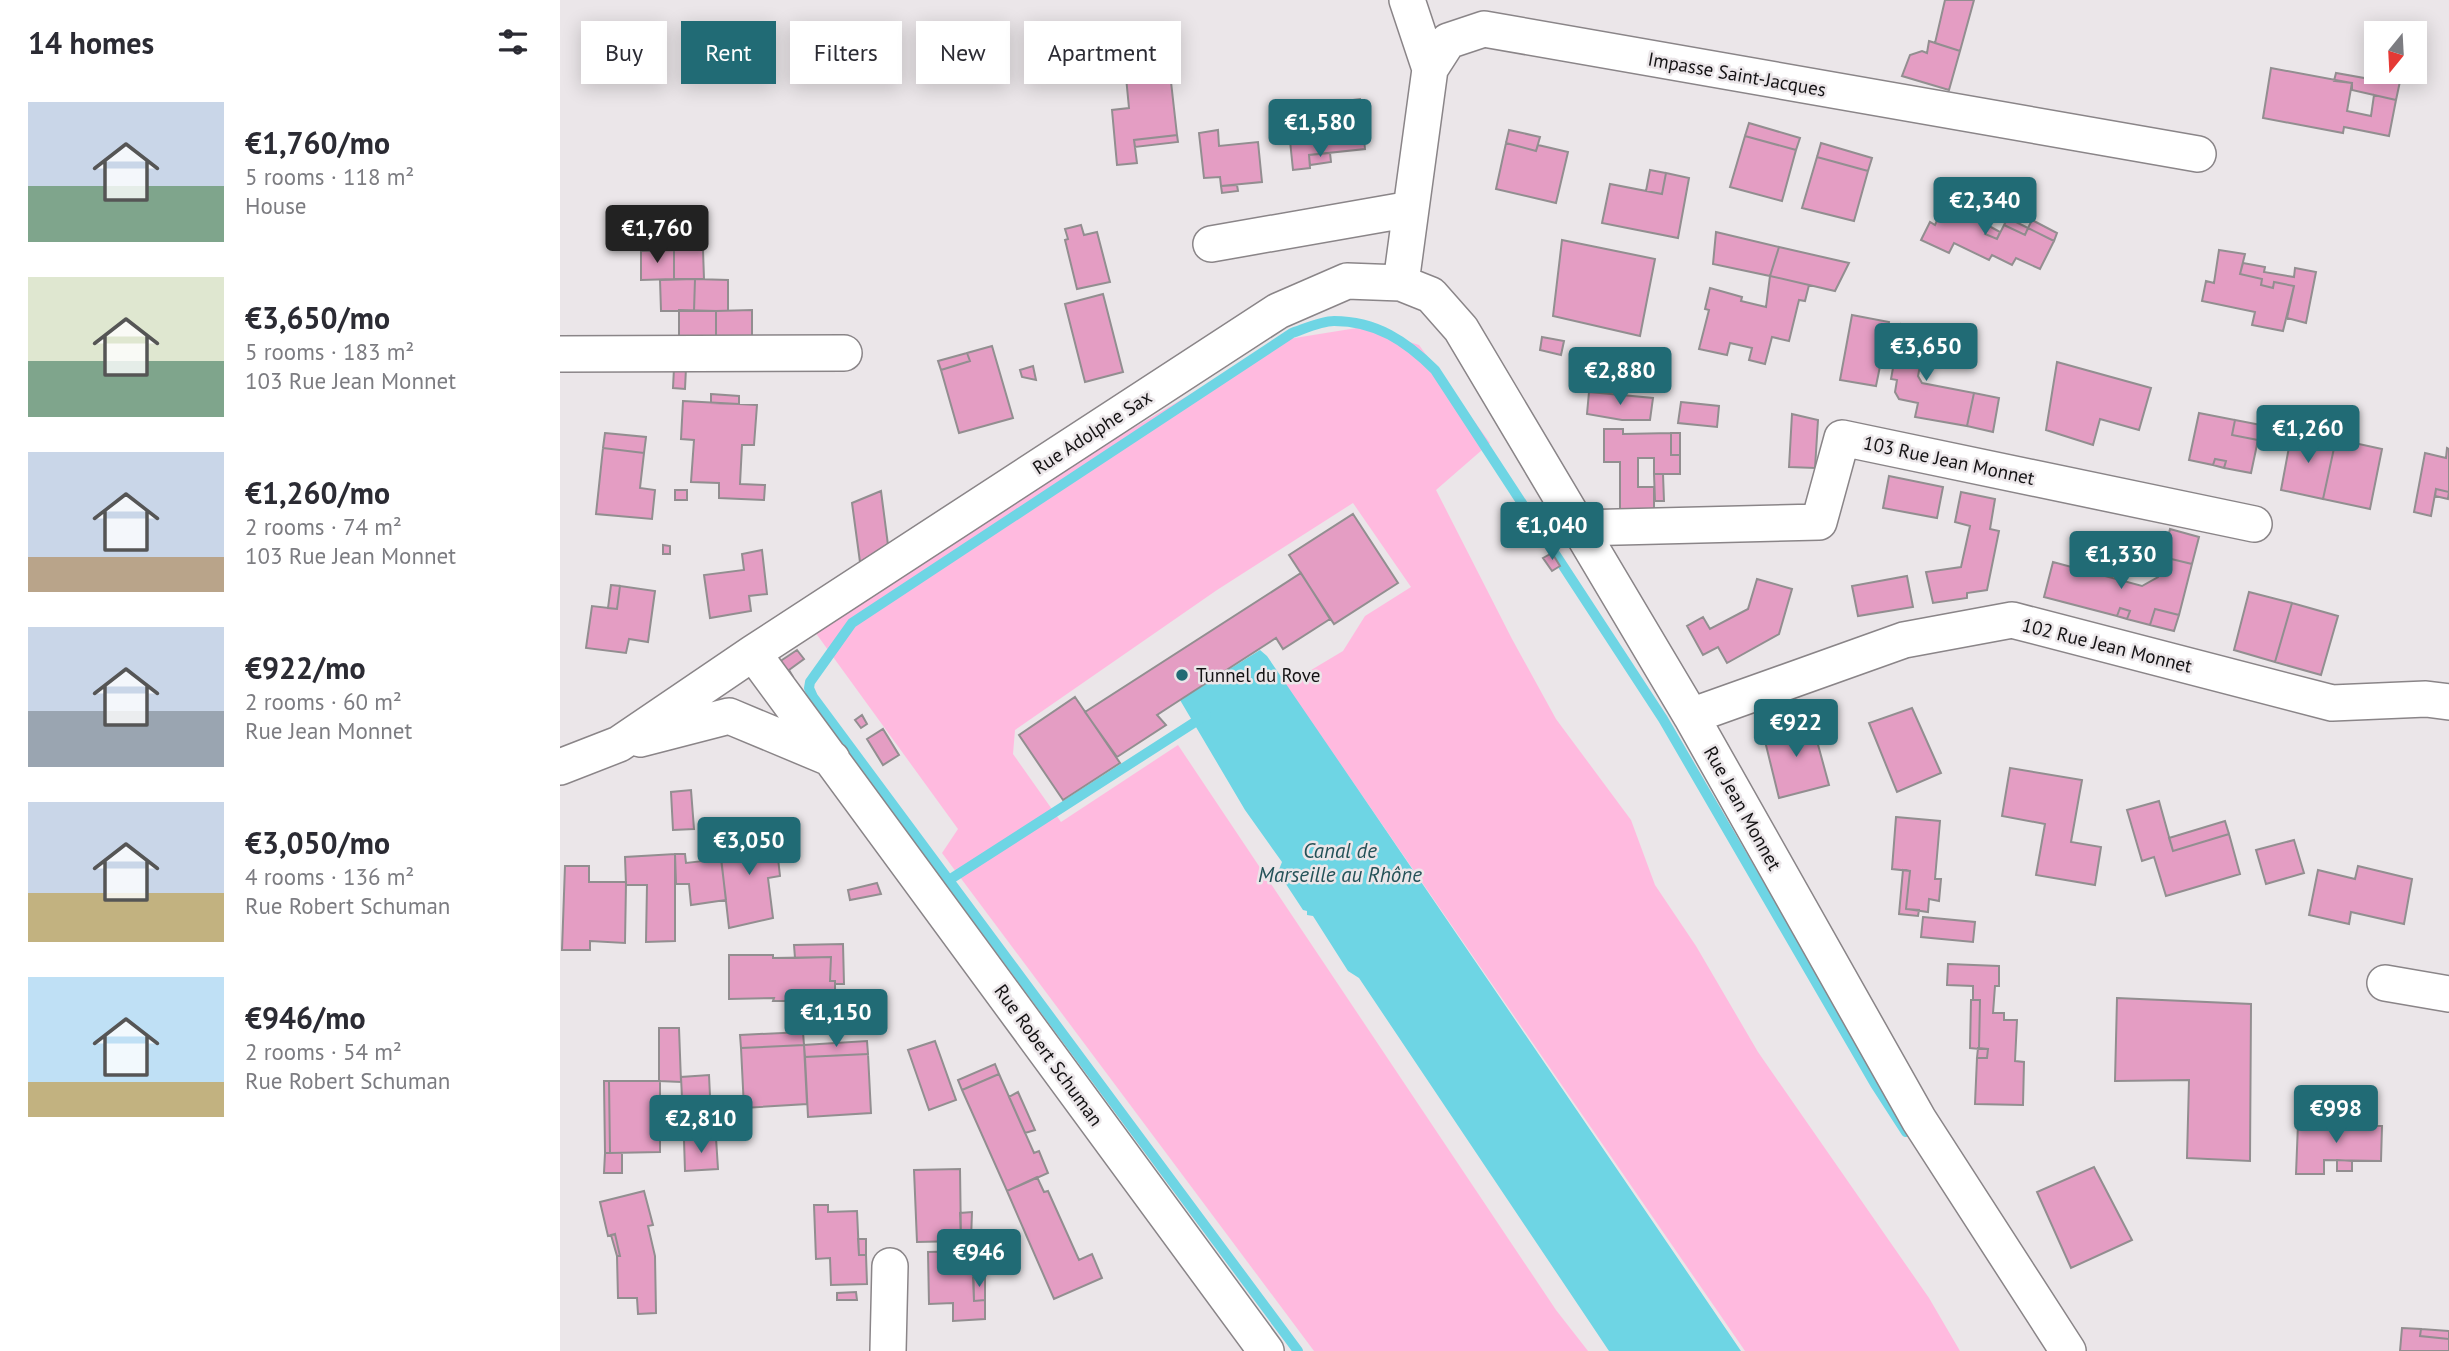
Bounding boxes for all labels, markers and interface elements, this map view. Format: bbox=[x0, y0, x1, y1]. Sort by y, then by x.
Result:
chip: Buy bbox=[581, 21, 667, 84]
chip: Rent bbox=[681, 21, 776, 84]
chip: Filters bbox=[790, 21, 902, 84]
chip: New bbox=[916, 21, 1010, 84]
chip: Apartment bbox=[1024, 21, 1181, 84]
north arrow bbox=[2364, 21, 2427, 84]
map controls bbox=[2364, 21, 2427, 84]
text: 14 homes bbox=[28, 23, 154, 62]
icon: filters bbox=[494, 23, 532, 61]
street label: Impasse Saint-Jacques bbox=[1646, 47, 1828, 101]
pin: €1,580 bbox=[1263, 100, 1377, 159]
text: €1,580 bbox=[1284, 107, 1356, 136]
text: €1,760/mo bbox=[245, 123, 390, 162]
icon: home bbox=[84, 130, 168, 214]
text: 5 rooms · 118 m² bbox=[245, 162, 414, 191]
pin: €2,340 bbox=[1928, 177, 2042, 237]
text: €2,340 bbox=[1949, 185, 2021, 214]
text: House bbox=[245, 191, 307, 220]
pin: €1,760 bbox=[600, 205, 714, 265]
text: €1,760 bbox=[621, 213, 693, 242]
text: €3,650/mo bbox=[245, 298, 390, 337]
icon: home bbox=[84, 305, 168, 389]
pin: €3,650 bbox=[1869, 324, 1983, 383]
text: €3,650 bbox=[1890, 331, 1962, 360]
text: 5 rooms · 183 m² bbox=[245, 337, 414, 366]
pin: €2,880 bbox=[1563, 348, 1677, 407]
text: €2,880 bbox=[1584, 355, 1656, 384]
text: 103 Rue Jean Monnet bbox=[245, 366, 456, 395]
street label: Rue Adolphe Sax bbox=[1028, 384, 1156, 479]
pin: €1,260 bbox=[2251, 406, 2365, 465]
text: €1,260 bbox=[2272, 413, 2344, 442]
street label: 103 Rue Jean Monnet bbox=[1861, 430, 2037, 490]
text: €1,260/mo bbox=[245, 473, 390, 512]
icon: home bbox=[84, 480, 168, 564]
pin: €1,040 bbox=[1495, 503, 1609, 562]
text: €1,040 bbox=[1516, 510, 1588, 539]
text: 2 rooms · 74 m² bbox=[245, 512, 402, 541]
pin: €1,330 bbox=[2064, 532, 2178, 591]
text: €1,330 bbox=[2085, 539, 2157, 568]
text: 103 Rue Jean Monnet bbox=[245, 541, 456, 570]
street label: 102 Rue Jean Monnet bbox=[2019, 612, 2195, 678]
text: €922/mo bbox=[245, 648, 366, 687]
icon: home bbox=[84, 655, 168, 739]
place label: Tunnel du Rove bbox=[1196, 663, 1320, 687]
marker: Tunnel du Rove bbox=[1174, 667, 1190, 683]
text: 2 rooms · 60 m² bbox=[245, 687, 402, 716]
pin: €922 bbox=[1755, 700, 1837, 759]
text: €922 bbox=[1770, 707, 1822, 736]
text: Rue Jean Monnet bbox=[245, 716, 412, 745]
street label: Rue Jean Monnet bbox=[1699, 742, 1787, 875]
pin: €3,050 bbox=[692, 818, 806, 877]
text: €3,050/mo bbox=[245, 823, 390, 862]
text: €3,050 bbox=[713, 825, 785, 854]
icon: home bbox=[84, 830, 168, 914]
water label: Canal de Marseille au Rhône bbox=[1258, 837, 1422, 888]
text: 4 rooms · 136 m² bbox=[245, 862, 414, 891]
text: Rue Robert Schuman bbox=[245, 891, 450, 920]
street label: Rue Robert Schuman bbox=[989, 979, 1109, 1131]
pin: €1,150 bbox=[779, 990, 893, 1049]
text: €1,150 bbox=[800, 997, 872, 1026]
text: €946/mo bbox=[245, 998, 366, 1037]
icon: home bbox=[84, 1005, 168, 1089]
text: 2 rooms · 54 m² bbox=[245, 1037, 402, 1066]
text: Rue Robert Schuman bbox=[245, 1066, 450, 1095]
pin: €998 bbox=[2295, 1086, 2377, 1145]
text: €998 bbox=[2310, 1093, 2362, 1122]
pin: €2,810 bbox=[644, 1096, 758, 1155]
text: €2,810 bbox=[665, 1103, 737, 1132]
pin: €946 bbox=[938, 1230, 1020, 1289]
text: €946 bbox=[953, 1237, 1005, 1266]

